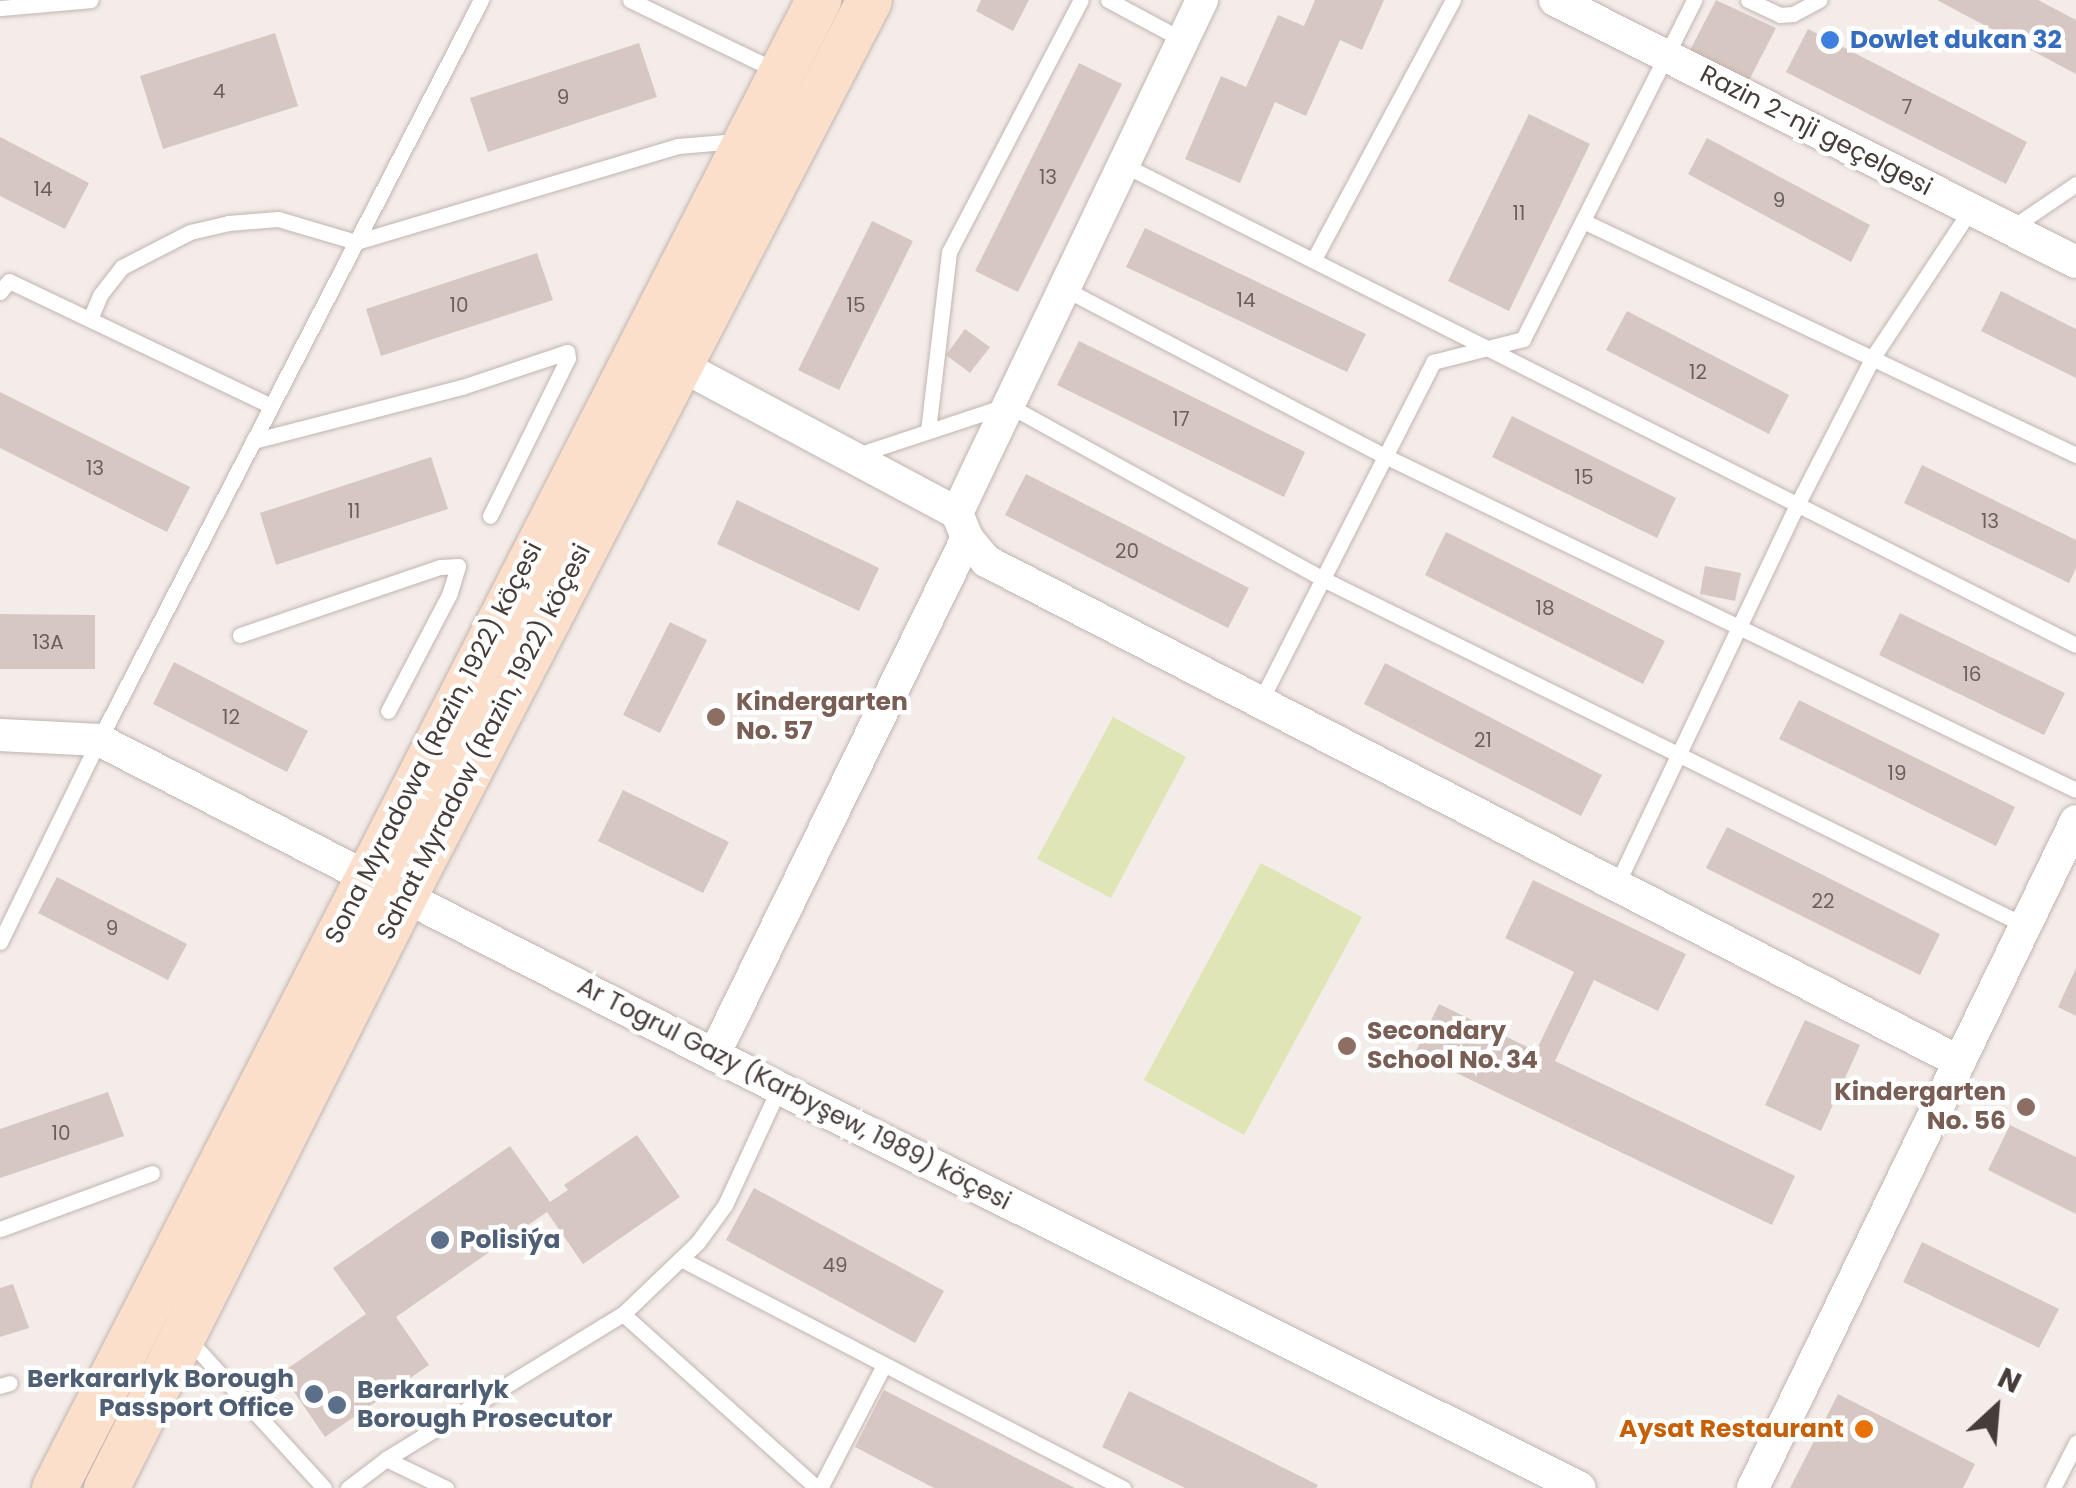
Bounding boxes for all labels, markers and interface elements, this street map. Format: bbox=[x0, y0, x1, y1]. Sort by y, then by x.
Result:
place label: Dowlet dukan 32 bbox=[1850, 25, 2062, 55]
marker: Dowlet dukan 32 bbox=[1819, 29, 1841, 51]
street label: Razin 2-nji geçelgesi bbox=[1695, 59, 1937, 203]
house number: 4 bbox=[213, 79, 225, 103]
house number: 9 bbox=[557, 85, 569, 109]
house number: 7 bbox=[1902, 95, 1912, 119]
house number: 13 bbox=[1039, 165, 1057, 189]
house number: 14 bbox=[34, 177, 52, 201]
house number: 9 bbox=[1773, 188, 1785, 212]
house number: 11 bbox=[1513, 201, 1525, 225]
house number: 14 bbox=[1237, 288, 1255, 312]
house number: 10 bbox=[450, 293, 468, 317]
house number: 15 bbox=[847, 293, 865, 317]
house number: 12 bbox=[1689, 360, 1707, 384]
house number: 17 bbox=[1172, 407, 1190, 431]
house number: 13 bbox=[86, 456, 104, 480]
house number: 15 bbox=[1575, 465, 1593, 489]
house number: 11 bbox=[348, 499, 360, 523]
house number: 13 bbox=[1981, 509, 1999, 533]
street label: Sona Myradowa (Razin, 1922) köçesi bbox=[319, 537, 549, 949]
street label: Sahat Myradow (Razin, 1922) köçesi bbox=[371, 539, 597, 945]
house number: 20 bbox=[1115, 539, 1139, 563]
house number: 18 bbox=[1535, 596, 1555, 620]
house number: 13A bbox=[32, 630, 64, 654]
house number: 16 bbox=[1962, 662, 1982, 686]
place label: Kindergarten No. 57 bbox=[736, 688, 908, 747]
house number: 12 bbox=[222, 705, 240, 729]
marker: Kindergarten No. 57 bbox=[705, 706, 727, 728]
house number: 21 bbox=[1474, 728, 1492, 752]
house number: 19 bbox=[1888, 761, 1906, 785]
house number: 22 bbox=[1812, 889, 1834, 913]
house number: 9 bbox=[106, 916, 118, 940]
street label: Ar Togrul Gazy (Karbyşew, 1989) köçesi bbox=[572, 971, 1016, 1217]
place label: Secondary School No. 34 bbox=[1367, 1017, 1538, 1076]
marker: Secondary School No. 34 bbox=[1336, 1035, 1358, 1057]
place label: Kindergarten No. 56 bbox=[1834, 1078, 2006, 1137]
marker: Kindergarten No. 56 bbox=[2015, 1096, 2037, 1118]
house number: 10 bbox=[52, 1121, 70, 1145]
place label: Polisiýa bbox=[460, 1225, 560, 1255]
marker: Polisiýa bbox=[429, 1229, 451, 1251]
house number: 49 bbox=[822, 1253, 848, 1277]
north arrow bbox=[1946, 1358, 2046, 1458]
text: N bbox=[1991, 1358, 2027, 1403]
place label: Berkararlyk Borough Passport Office bbox=[27, 1365, 294, 1424]
place label: Berkararlyk Borough Prosecutor bbox=[357, 1376, 612, 1435]
marker: Berkararlyk Borough Passport Office bbox=[303, 1383, 325, 1405]
marker: Berkararlyk Borough Prosecutor bbox=[326, 1394, 348, 1416]
place label: Aysat Restaurant bbox=[1619, 1414, 1844, 1444]
marker: Aysat Restaurant bbox=[1853, 1418, 1875, 1440]

